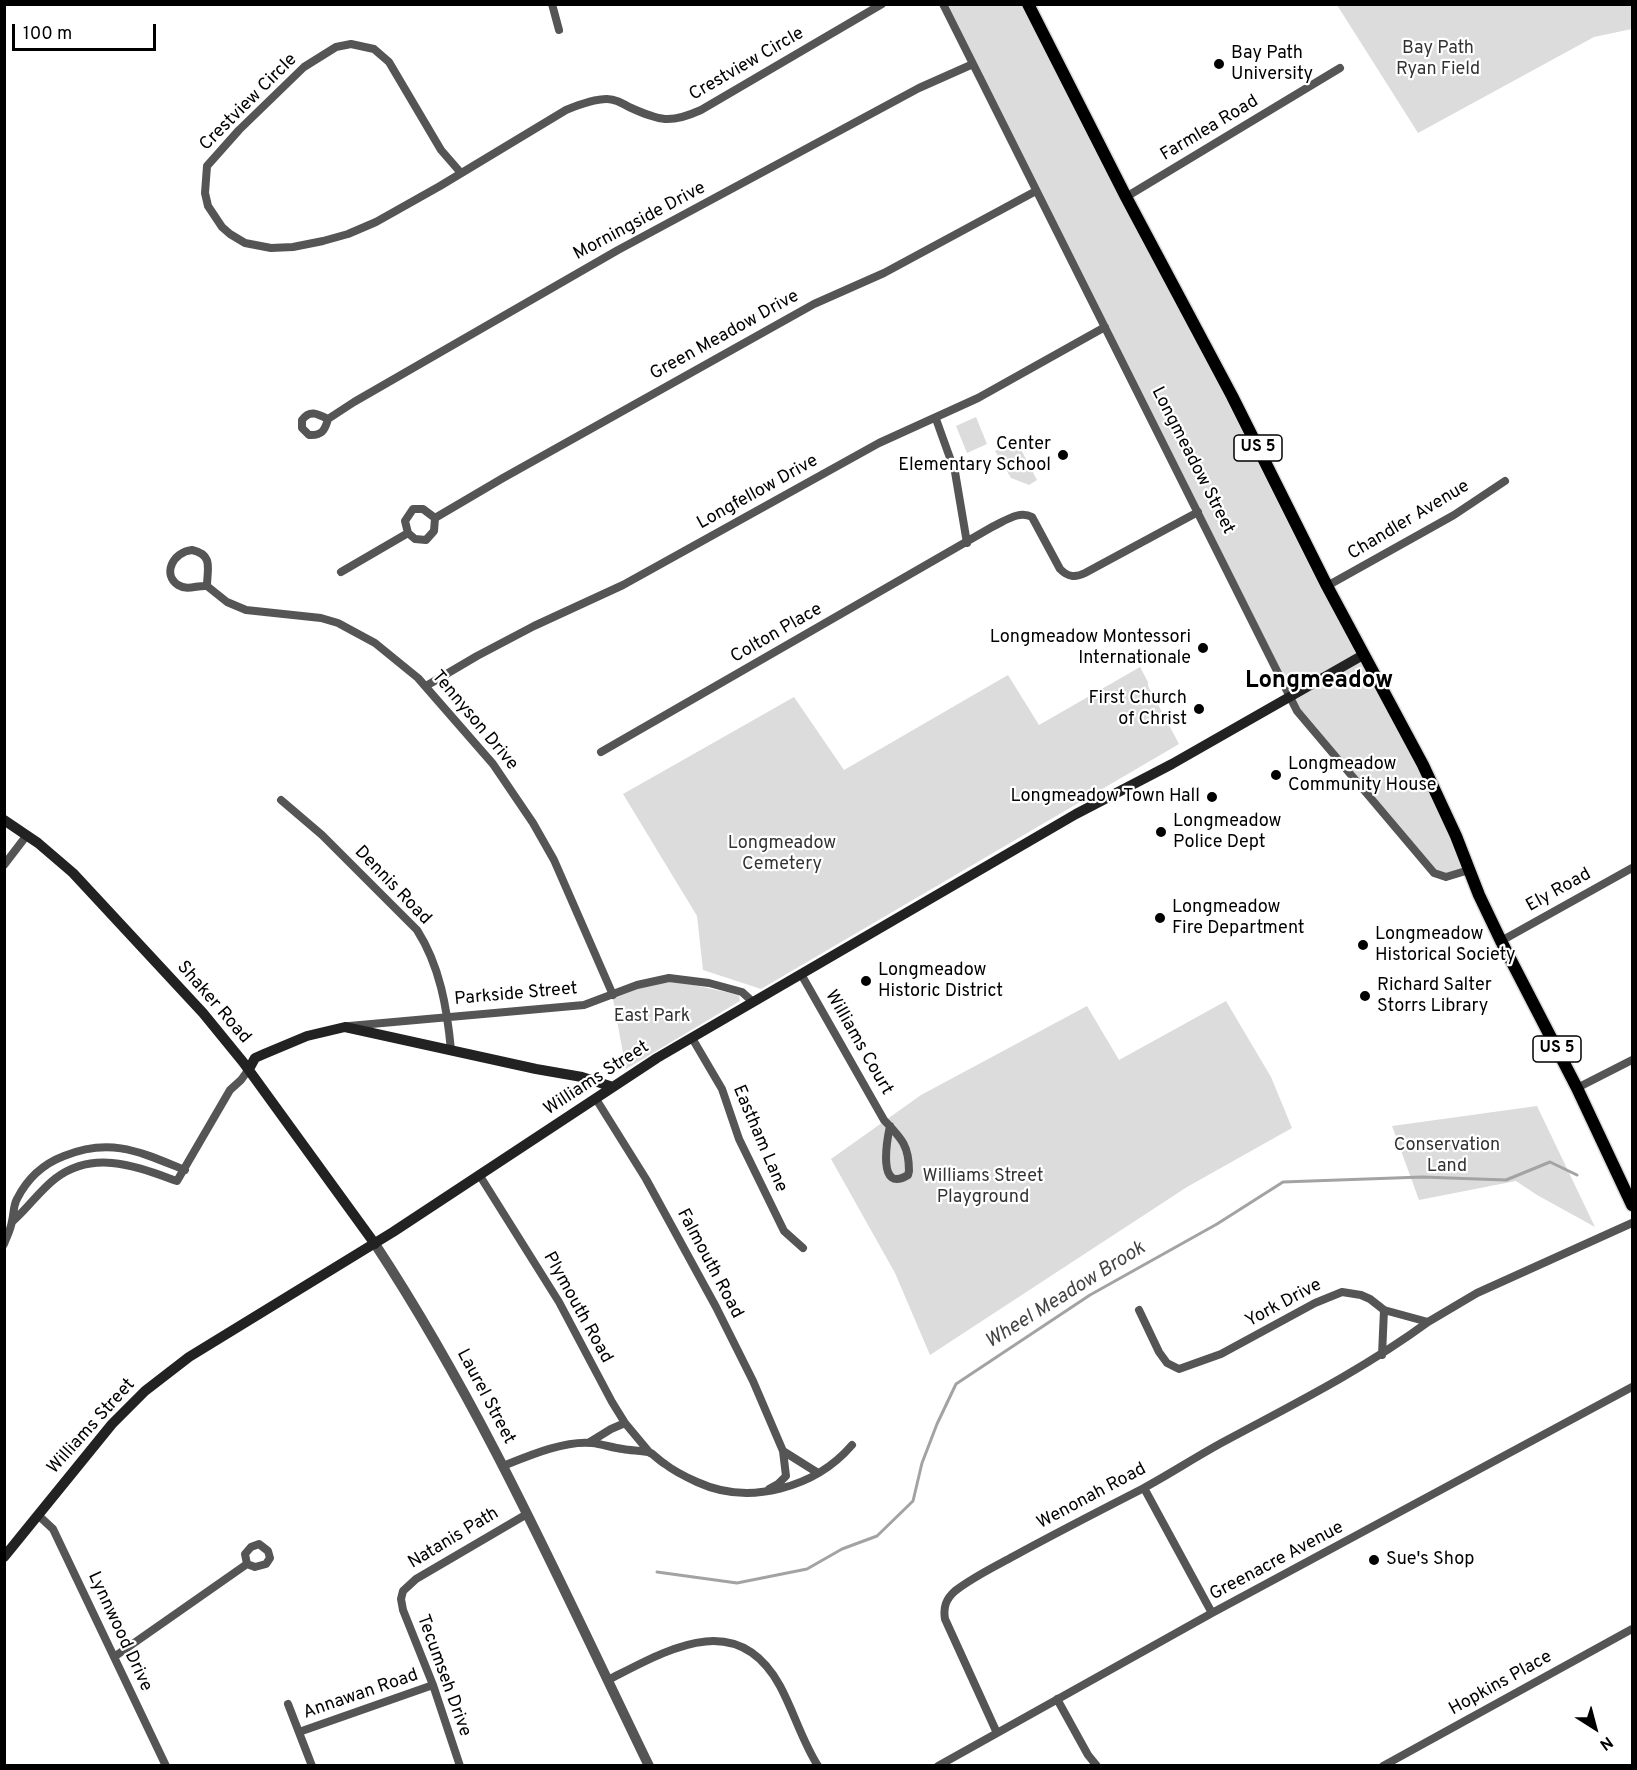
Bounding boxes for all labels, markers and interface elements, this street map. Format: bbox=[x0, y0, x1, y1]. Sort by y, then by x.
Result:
scale bar bbox=[15, 12, 159, 50]
text: 100 m bbox=[23, 23, 72, 46]
street label: Crestview Circle bbox=[686, 23, 808, 107]
park label: Bay Path Ryan Field bbox=[1396, 38, 1480, 80]
place label: Bay Path University bbox=[1231, 43, 1313, 86]
street label: Crestview Circle bbox=[196, 50, 302, 156]
marker: Bay Path University bbox=[1212, 57, 1226, 71]
street label: Farmlea Road bbox=[1157, 91, 1263, 167]
street label: Morningside Drive bbox=[570, 178, 710, 266]
street label: Green Meadow Drive bbox=[647, 286, 803, 386]
street label: Longmeadow Street bbox=[1146, 384, 1238, 538]
place label: Center Elementary School bbox=[898, 434, 1051, 476]
road number: US 5 bbox=[1234, 435, 1282, 461]
marker: Center Elementary School bbox=[1056, 448, 1070, 462]
street label: Longfellow Drive bbox=[694, 451, 822, 535]
street label: Chandler Avenue bbox=[1344, 476, 1474, 566]
street label: Colton Place bbox=[727, 599, 827, 669]
place label: Longmeadow Montessori Internationale bbox=[990, 627, 1191, 670]
marker: Longmeadow Montessori Internationale bbox=[1196, 641, 1210, 655]
street label: Tennyson Drive bbox=[426, 667, 522, 775]
district label: Longmeadow bbox=[1245, 668, 1393, 696]
place label: First Church of Christ bbox=[1088, 688, 1187, 730]
marker: First Church of Christ bbox=[1192, 702, 1206, 716]
place label: Longmeadow Community House bbox=[1288, 754, 1436, 796]
marker: Longmeadow Community House bbox=[1269, 768, 1283, 782]
place label: Longmeadow Town Hall bbox=[1010, 786, 1200, 808]
marker: Longmeadow Town Hall bbox=[1205, 790, 1219, 804]
place label: Longmeadow Police Dept bbox=[1173, 811, 1281, 854]
marker: Longmeadow Police Dept bbox=[1154, 825, 1168, 839]
park label: Longmeadow Cemetery bbox=[728, 833, 836, 876]
street label: Dennis Road bbox=[349, 842, 435, 930]
street label: Ely Road bbox=[1523, 864, 1595, 918]
place label: Longmeadow Fire Department bbox=[1172, 897, 1305, 940]
marker: Longmeadow Fire Department bbox=[1153, 911, 1167, 925]
place label: Longmeadow Historical Society bbox=[1375, 924, 1516, 966]
marker: Longmeadow Historical Society bbox=[1356, 938, 1370, 952]
street label: Shaker Road bbox=[171, 957, 255, 1049]
place label: Longmeadow Historic District bbox=[878, 960, 1003, 1002]
marker: Longmeadow Historic District bbox=[859, 974, 873, 988]
place label: Richard Salter Storrs Library bbox=[1377, 975, 1492, 1018]
street label: Parkside Street bbox=[454, 979, 578, 1011]
street label: Williams Court bbox=[819, 987, 897, 1099]
marker: Richard Salter Storrs Library bbox=[1358, 989, 1372, 1003]
park label: East Park bbox=[614, 1006, 690, 1028]
road number: US 5 bbox=[1533, 1036, 1581, 1062]
street label: Williams Street bbox=[540, 1037, 654, 1121]
street label: Eastham Lane bbox=[727, 1082, 791, 1196]
park label: Conservation Land bbox=[1394, 1135, 1500, 1178]
park label: Williams Street Playground bbox=[923, 1166, 1043, 1208]
street label: Falmouth Road bbox=[671, 1205, 747, 1323]
water label: Wheel Meadow Brook bbox=[982, 1237, 1150, 1355]
street label: Plymouth Road bbox=[538, 1249, 616, 1367]
street label: York Drive bbox=[1242, 1275, 1326, 1333]
street label: Laurel Street bbox=[451, 1346, 519, 1448]
street label: Williams Street bbox=[44, 1375, 140, 1479]
street label: Wenonah Road bbox=[1034, 1459, 1150, 1535]
street label: Natanis Path bbox=[405, 1504, 503, 1574]
street label: Greenacre Avenue bbox=[1206, 1518, 1348, 1606]
place label: Sue's Shop bbox=[1386, 1549, 1474, 1571]
marker: Sue's Shop bbox=[1367, 1553, 1381, 1567]
street label: Lynnwood Drive bbox=[82, 1569, 156, 1695]
street label: Tecumseh Drive bbox=[411, 1612, 475, 1740]
street label: Hopkins Place bbox=[1446, 1647, 1556, 1721]
street label: Annawan Road bbox=[301, 1665, 421, 1725]
north arrow bbox=[1565, 1698, 1625, 1758]
text: N bbox=[1595, 1731, 1616, 1754]

